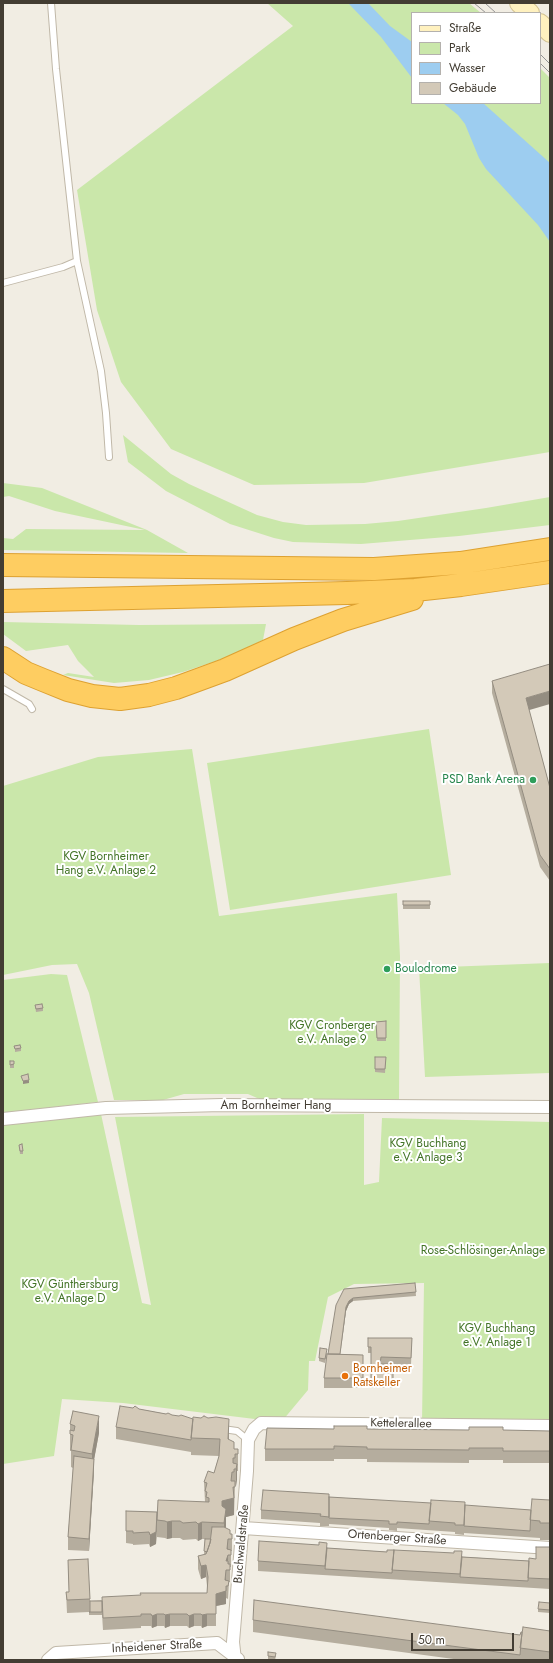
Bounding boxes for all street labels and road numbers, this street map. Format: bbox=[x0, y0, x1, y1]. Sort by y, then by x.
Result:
street label: Am Bornheimer Hang bbox=[221, 1099, 331, 1113]
street label: Kettelerallee bbox=[370, 1416, 432, 1432]
street label: Buchwaldstraße bbox=[231, 1504, 253, 1584]
street label: Ortenberger Straße bbox=[347, 1527, 447, 1549]
street label: Inheidener Straße bbox=[112, 1637, 202, 1657]

